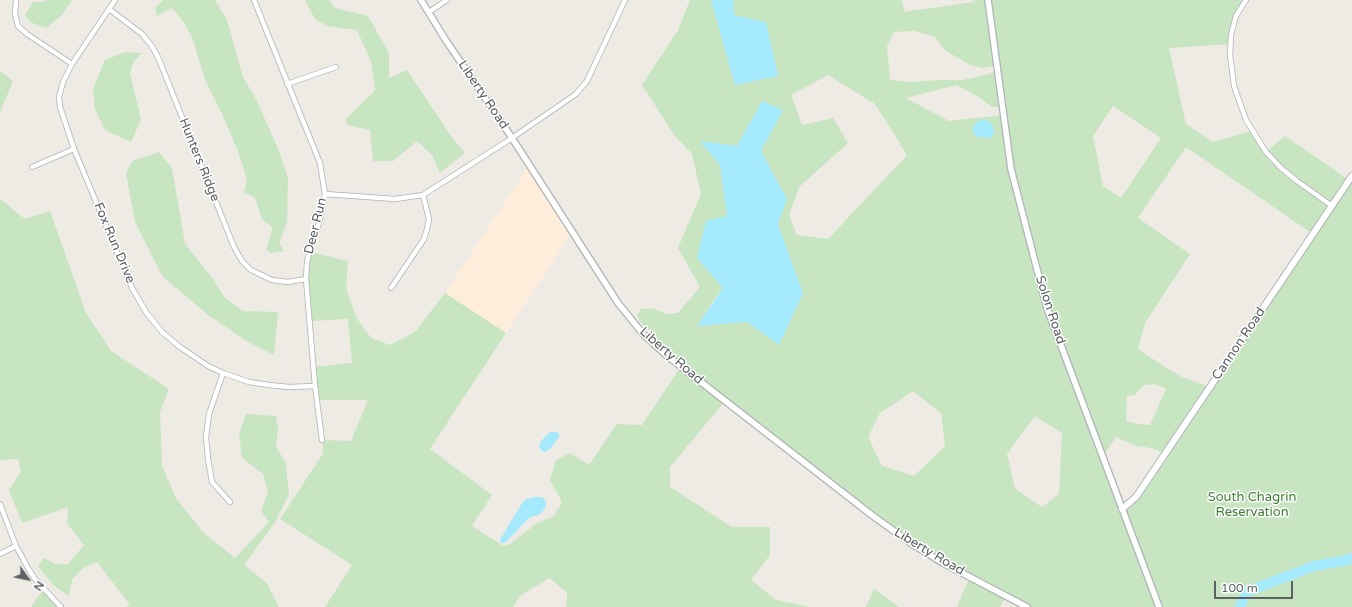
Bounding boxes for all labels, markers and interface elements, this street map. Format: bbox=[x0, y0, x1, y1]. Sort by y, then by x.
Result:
street label: Liberty Road bbox=[454, 58, 512, 132]
street label: Hunters Ridge bbox=[175, 116, 223, 204]
street label: Deer Run bbox=[301, 196, 331, 256]
street label: Fox Run Drive bbox=[90, 200, 138, 286]
street label: Solon Road bbox=[1032, 274, 1068, 346]
street label: Cannon Road bbox=[1209, 305, 1269, 383]
street label: Liberty Road bbox=[636, 324, 706, 388]
park label: South Chagrin Reservation bbox=[1208, 490, 1296, 521]
street label: Liberty Road bbox=[891, 525, 967, 579]
north arrow bbox=[8, 559, 48, 599]
scale bar bbox=[1216, 573, 1295, 599]
text: N bbox=[31, 579, 46, 593]
text: 100 m bbox=[1221, 581, 1258, 595]

